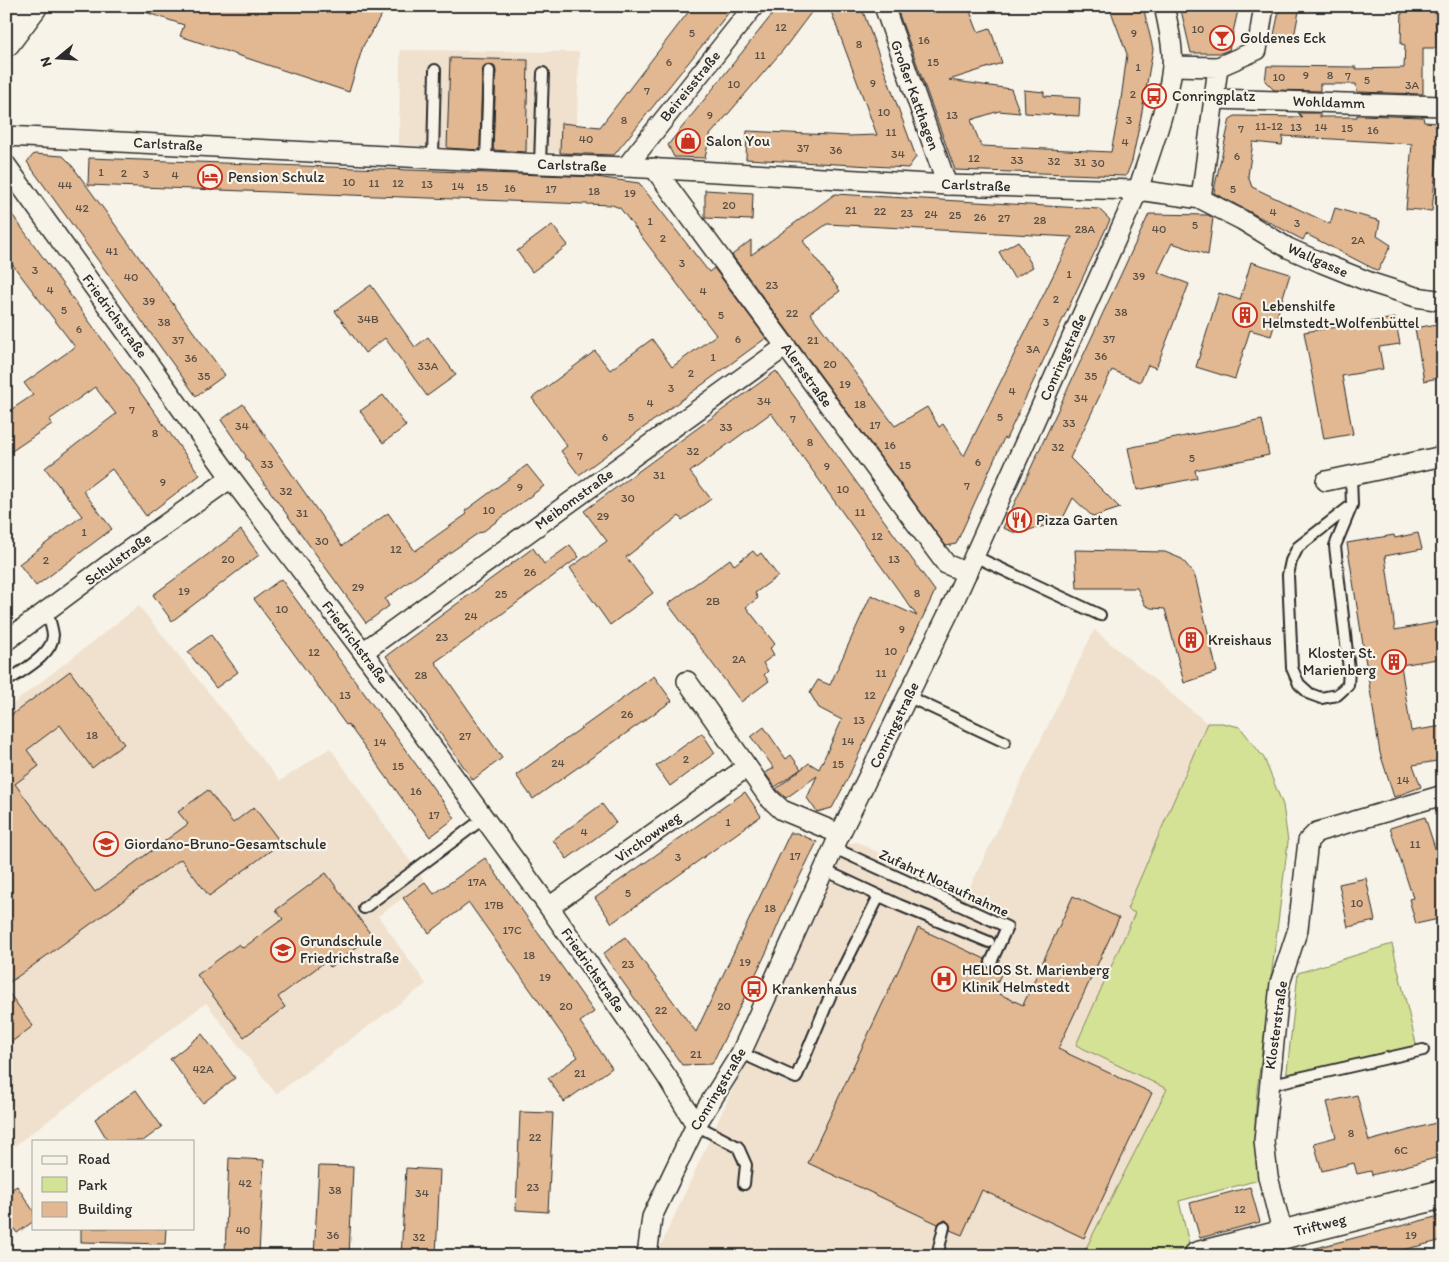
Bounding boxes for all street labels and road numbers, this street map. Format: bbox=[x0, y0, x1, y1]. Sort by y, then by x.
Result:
street label: Großer Katthagen bbox=[887, 37, 943, 153]
street label: Beireisstraße bbox=[656, 47, 724, 125]
street label: Wohldamm bbox=[1292, 92, 1366, 112]
street label: Carlstraße bbox=[133, 133, 203, 155]
street label: Carlstraße bbox=[537, 155, 607, 175]
street label: Carlstraße bbox=[941, 175, 1011, 195]
street label: Wallgasse bbox=[1285, 239, 1351, 281]
street label: Friedrichstraße bbox=[79, 271, 151, 361]
street label: Conringstraße bbox=[1036, 310, 1090, 404]
street label: Alersstraße bbox=[778, 339, 836, 411]
street label: Meibomstraße bbox=[531, 465, 617, 533]
street label: Schulstraße bbox=[81, 529, 155, 589]
street label: Friedrichstraße bbox=[318, 597, 392, 687]
street label: Conringstraße bbox=[865, 679, 923, 771]
street label: Virchowweg bbox=[612, 808, 685, 866]
street label: Zufahrt Notaufnahme bbox=[876, 845, 1012, 921]
street label: Friedrichstraße bbox=[557, 924, 629, 1016]
street label: Klosterstraße bbox=[1261, 980, 1291, 1070]
street label: Conringstraße bbox=[686, 1044, 750, 1134]
street label: Triftweg bbox=[1292, 1210, 1348, 1240]

